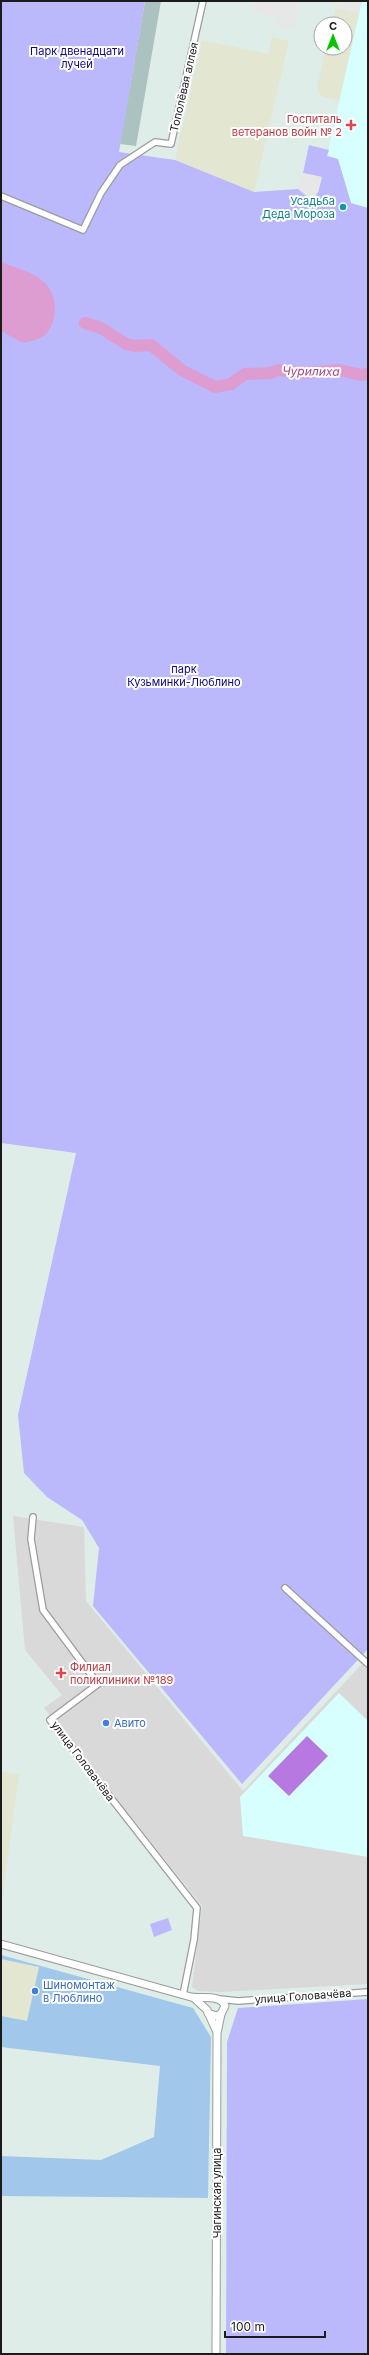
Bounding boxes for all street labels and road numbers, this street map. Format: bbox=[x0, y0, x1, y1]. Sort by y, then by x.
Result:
street label: Тополёвая аллея bbox=[167, 41, 201, 133]
street label: улица Головачёва bbox=[48, 1718, 118, 1804]
street label: улица Головачёва bbox=[254, 1986, 352, 2006]
street label: Чагинская улица bbox=[210, 2148, 224, 2238]

